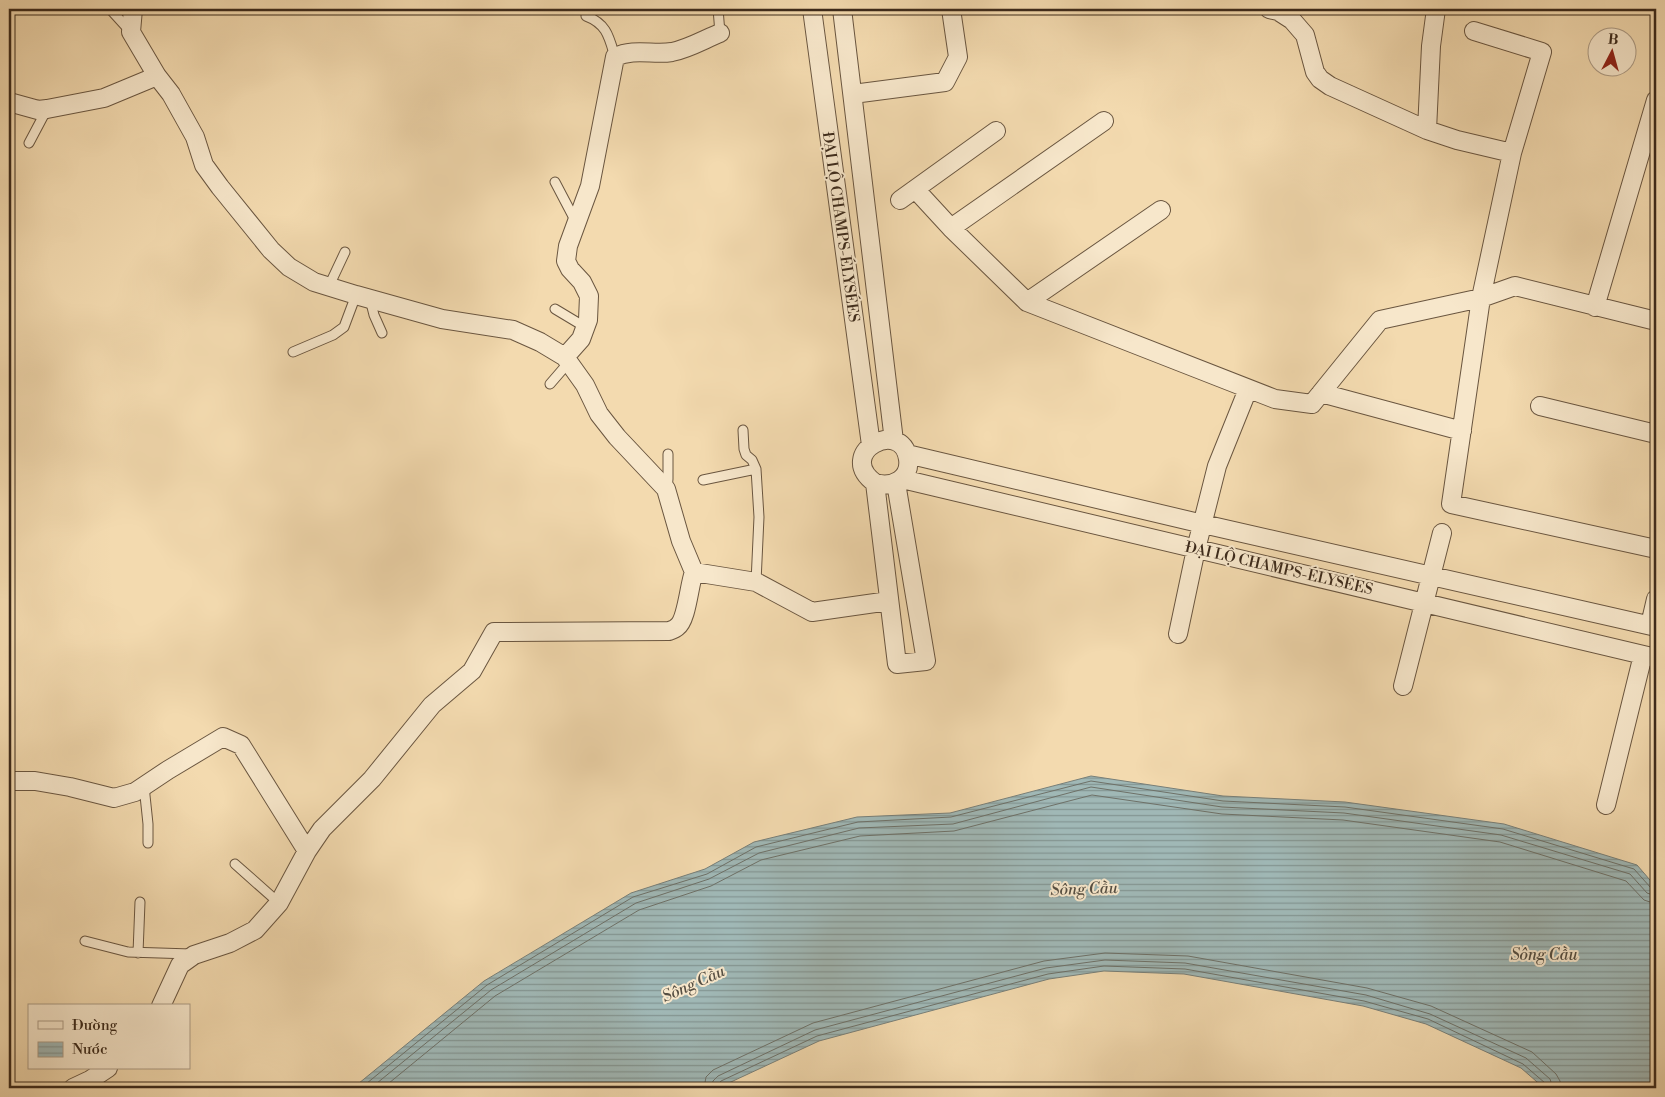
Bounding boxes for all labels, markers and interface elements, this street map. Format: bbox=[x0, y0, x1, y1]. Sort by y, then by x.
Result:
north arrow bbox=[1588, 28, 1638, 78]
text: B bbox=[1607, 31, 1619, 50]
street label: ĐẠI LỘ CHAMPS-ÉLYSÉES bbox=[818, 130, 864, 324]
street label: ĐẠI LỘ CHAMPS-ÉLYSÉES bbox=[1183, 537, 1375, 599]
water label: Sông Cầu bbox=[1050, 878, 1119, 900]
water label: Sông Cầu bbox=[1510, 945, 1578, 965]
water label: Sông Cầu bbox=[659, 961, 729, 1007]
legend bbox=[28, 1004, 190, 1070]
text: Đường bbox=[72, 1016, 118, 1035]
text: Nước bbox=[72, 1040, 108, 1059]

